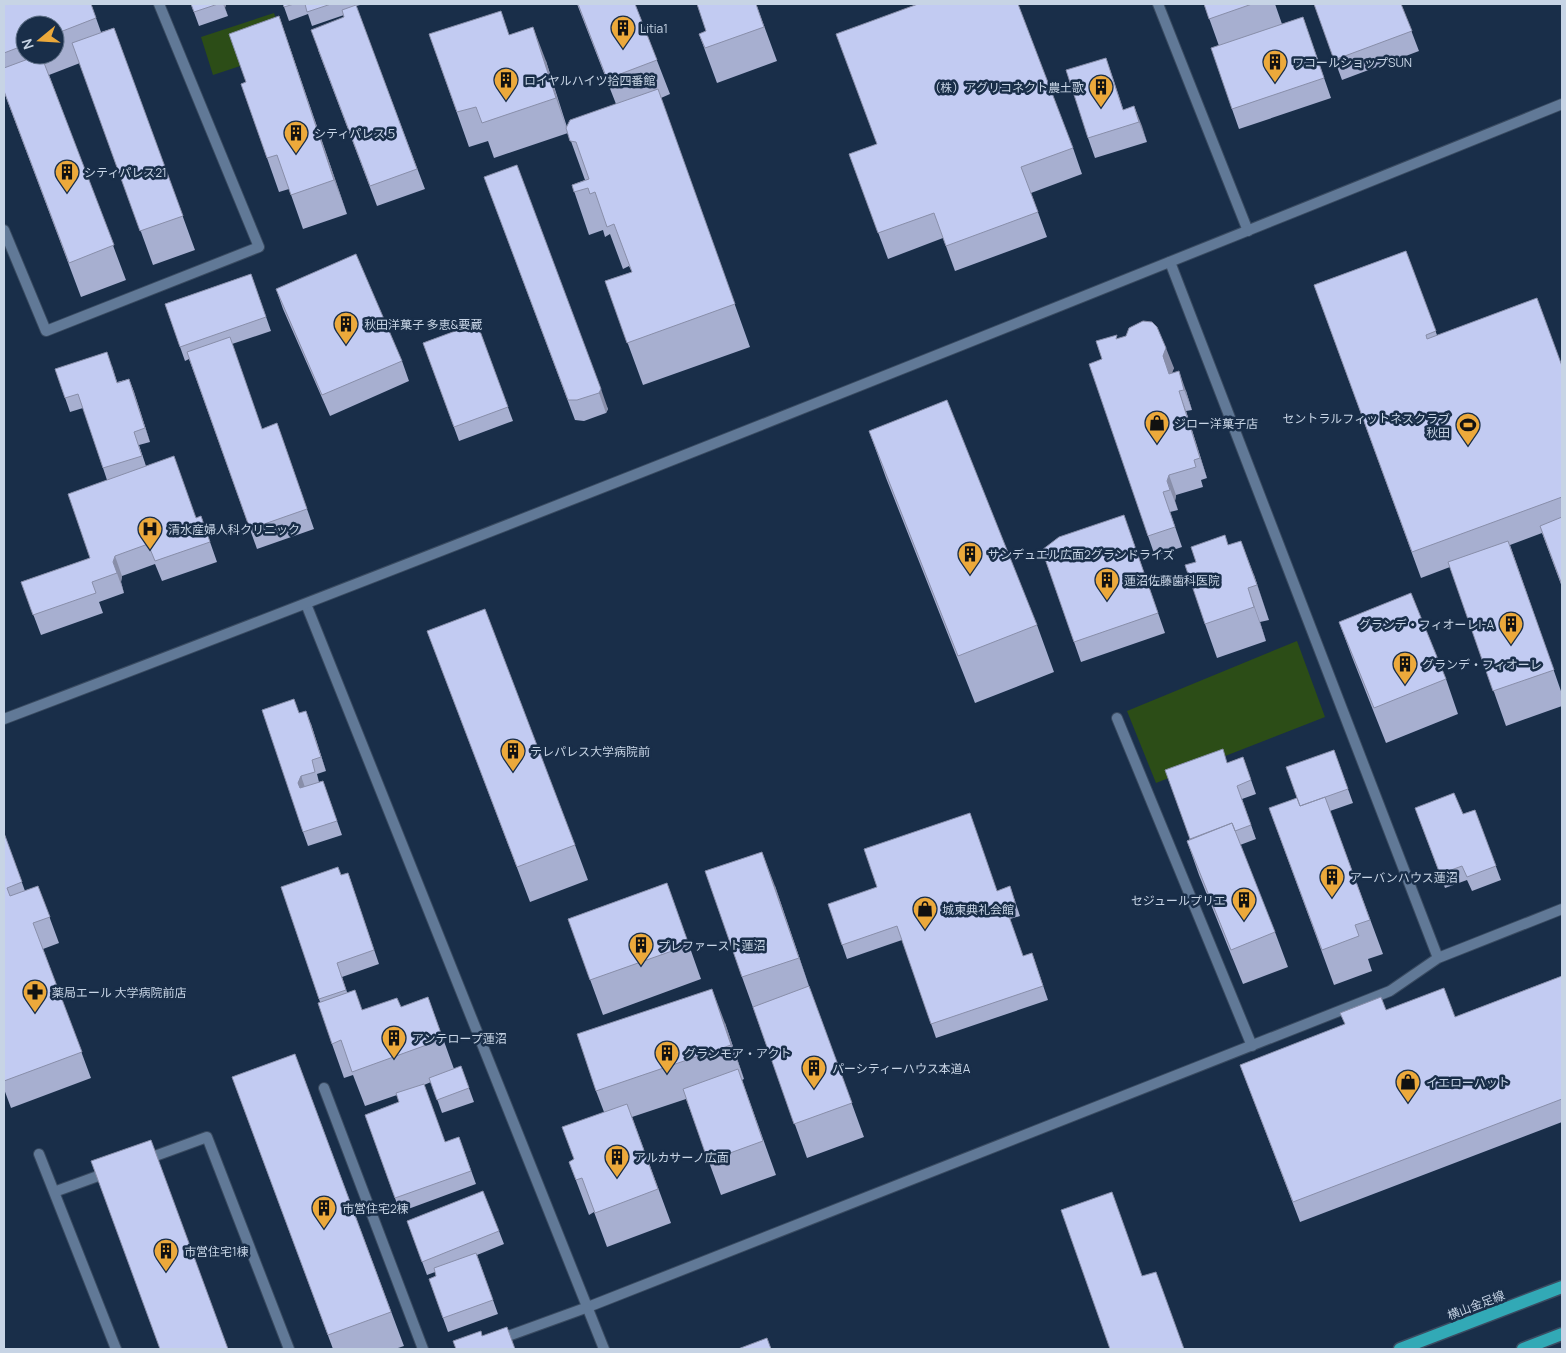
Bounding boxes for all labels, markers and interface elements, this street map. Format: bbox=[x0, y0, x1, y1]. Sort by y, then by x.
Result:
north arrow bbox=[15, 15, 65, 65]
building icon: Litia1 bbox=[610, 15, 636, 49]
place label: Litia1 bbox=[640, 20, 668, 37]
text: N bbox=[17, 36, 38, 52]
building icon: ワコールショップSUN bbox=[1262, 49, 1288, 83]
place label: ワコールショップSUN bbox=[1292, 54, 1412, 71]
building icon: ロイヤルハイツ拾四番館 bbox=[493, 67, 519, 101]
place label: ロイヤルハイツ拾四番館 bbox=[524, 72, 655, 89]
building icon: （株）アグリコネクト農土歌 bbox=[1088, 74, 1114, 108]
place label: （株）アグリコネクト農土歌 bbox=[929, 79, 1084, 96]
building icon: シティパレス５ bbox=[283, 120, 309, 154]
place label: シティパレス５ bbox=[314, 125, 397, 142]
building icon: シティパレス21 bbox=[54, 159, 80, 193]
place label: シティパレス21 bbox=[84, 164, 167, 181]
building icon: 秋田洋菓子 多恵&要蔵 bbox=[333, 311, 359, 345]
place label: 秋田洋菓子 多恵&要蔵 bbox=[364, 316, 482, 333]
shop icon: ジロー洋菓子店 bbox=[1144, 410, 1170, 444]
place label: セントラルフィットネスクラブ 秋田 bbox=[1282, 410, 1450, 441]
sports icon: セントラルフィットネスクラブ 秋田 bbox=[1455, 412, 1481, 446]
place label: ジロー洋菓子店 bbox=[1174, 415, 1258, 432]
hospital icon: 清水産婦人科クリニック bbox=[137, 516, 163, 550]
place label: 清水産婦人科クリニック bbox=[168, 521, 300, 538]
building icon: サンデュエル広面2グランドライズ bbox=[957, 541, 983, 575]
place label: サンデュエル広面2グランドライズ bbox=[988, 546, 1174, 563]
building icon: 蓮沼佐藤歯科医院 bbox=[1094, 567, 1120, 601]
place label: 蓮沼佐藤歯科医院 bbox=[1124, 572, 1220, 589]
building icon: グランデ・フィオーレI-A bbox=[1498, 611, 1524, 645]
place label: グランデ・フィオーレI-A bbox=[1359, 616, 1494, 633]
building icon: グランデ・フィオーレ bbox=[1392, 651, 1418, 685]
place label: グランデ・フィオーレ bbox=[1422, 656, 1542, 673]
building icon: テレパレス大学病院前 bbox=[500, 738, 526, 772]
place label: テレパレス大学病院前 bbox=[530, 743, 650, 760]
building icon: アーバンハウス蓮沼 bbox=[1319, 864, 1345, 898]
place label: アーバンハウス蓮沼 bbox=[1350, 869, 1458, 886]
building icon: セジュールプリエ bbox=[1231, 887, 1257, 921]
place label: セジュールプリエ bbox=[1131, 892, 1226, 909]
shop icon: 城東典礼会館 bbox=[912, 896, 938, 930]
place label: 城東典礼会館 bbox=[942, 901, 1014, 918]
building icon: プレファースト蓮沼 bbox=[628, 932, 654, 966]
place label: プレファースト蓮沼 bbox=[658, 937, 765, 954]
pharmacy icon: 薬局エール 大学病院前店 bbox=[22, 979, 48, 1013]
place label: 薬局エール 大学病院前店 bbox=[52, 984, 186, 1001]
building icon: アンテロープ蓮沼 bbox=[381, 1025, 407, 1059]
place label: アンテロープ蓮沼 bbox=[412, 1030, 507, 1047]
building icon: グランモア・アクト bbox=[654, 1040, 680, 1074]
place label: グランモア・アクト bbox=[684, 1045, 791, 1062]
building icon: パーシティーハウス本道A bbox=[801, 1055, 827, 1089]
place label: パーシティーハウス本道A bbox=[832, 1060, 971, 1077]
shop icon: イエローハット bbox=[1395, 1069, 1421, 1103]
place label: イエローハット bbox=[1426, 1074, 1510, 1091]
building icon: アルカサーノ広面 bbox=[604, 1144, 630, 1178]
place label: アルカサーノ広面 bbox=[634, 1149, 729, 1166]
building icon: 市営住宅2棟 bbox=[311, 1195, 337, 1229]
place label: 市営住宅2棟 bbox=[342, 1200, 409, 1217]
building icon: 市営住宅1棟 bbox=[153, 1238, 179, 1272]
place label: 市営住宅1棟 bbox=[184, 1243, 249, 1260]
street label: 横山金足線 bbox=[1445, 1286, 1507, 1324]

